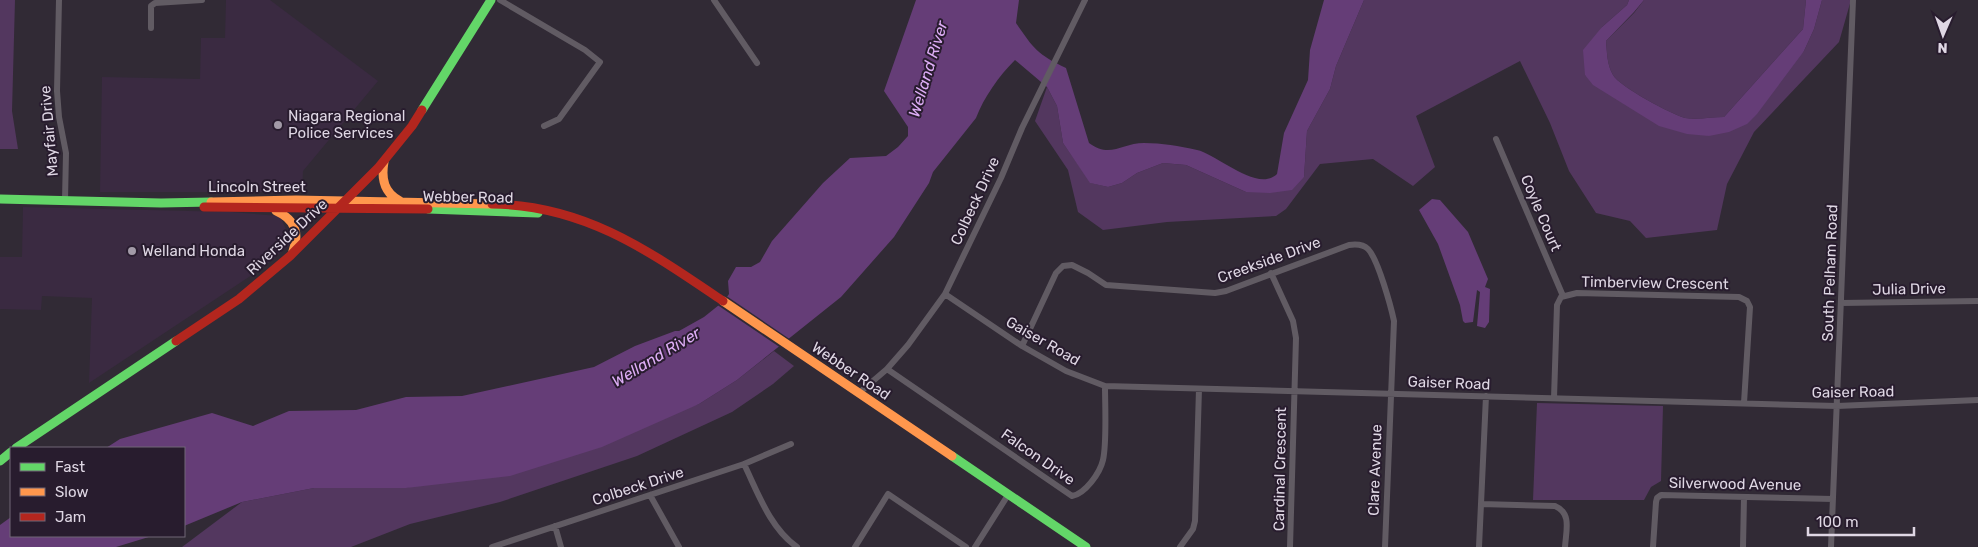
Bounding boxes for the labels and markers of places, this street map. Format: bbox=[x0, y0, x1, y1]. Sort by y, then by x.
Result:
place label: Niagara Regional Police Services bbox=[288, 107, 405, 142]
marker: Niagara Regional Police Services bbox=[272, 119, 284, 131]
place label: Welland Honda bbox=[142, 242, 245, 260]
marker: Welland Honda bbox=[126, 245, 138, 257]

